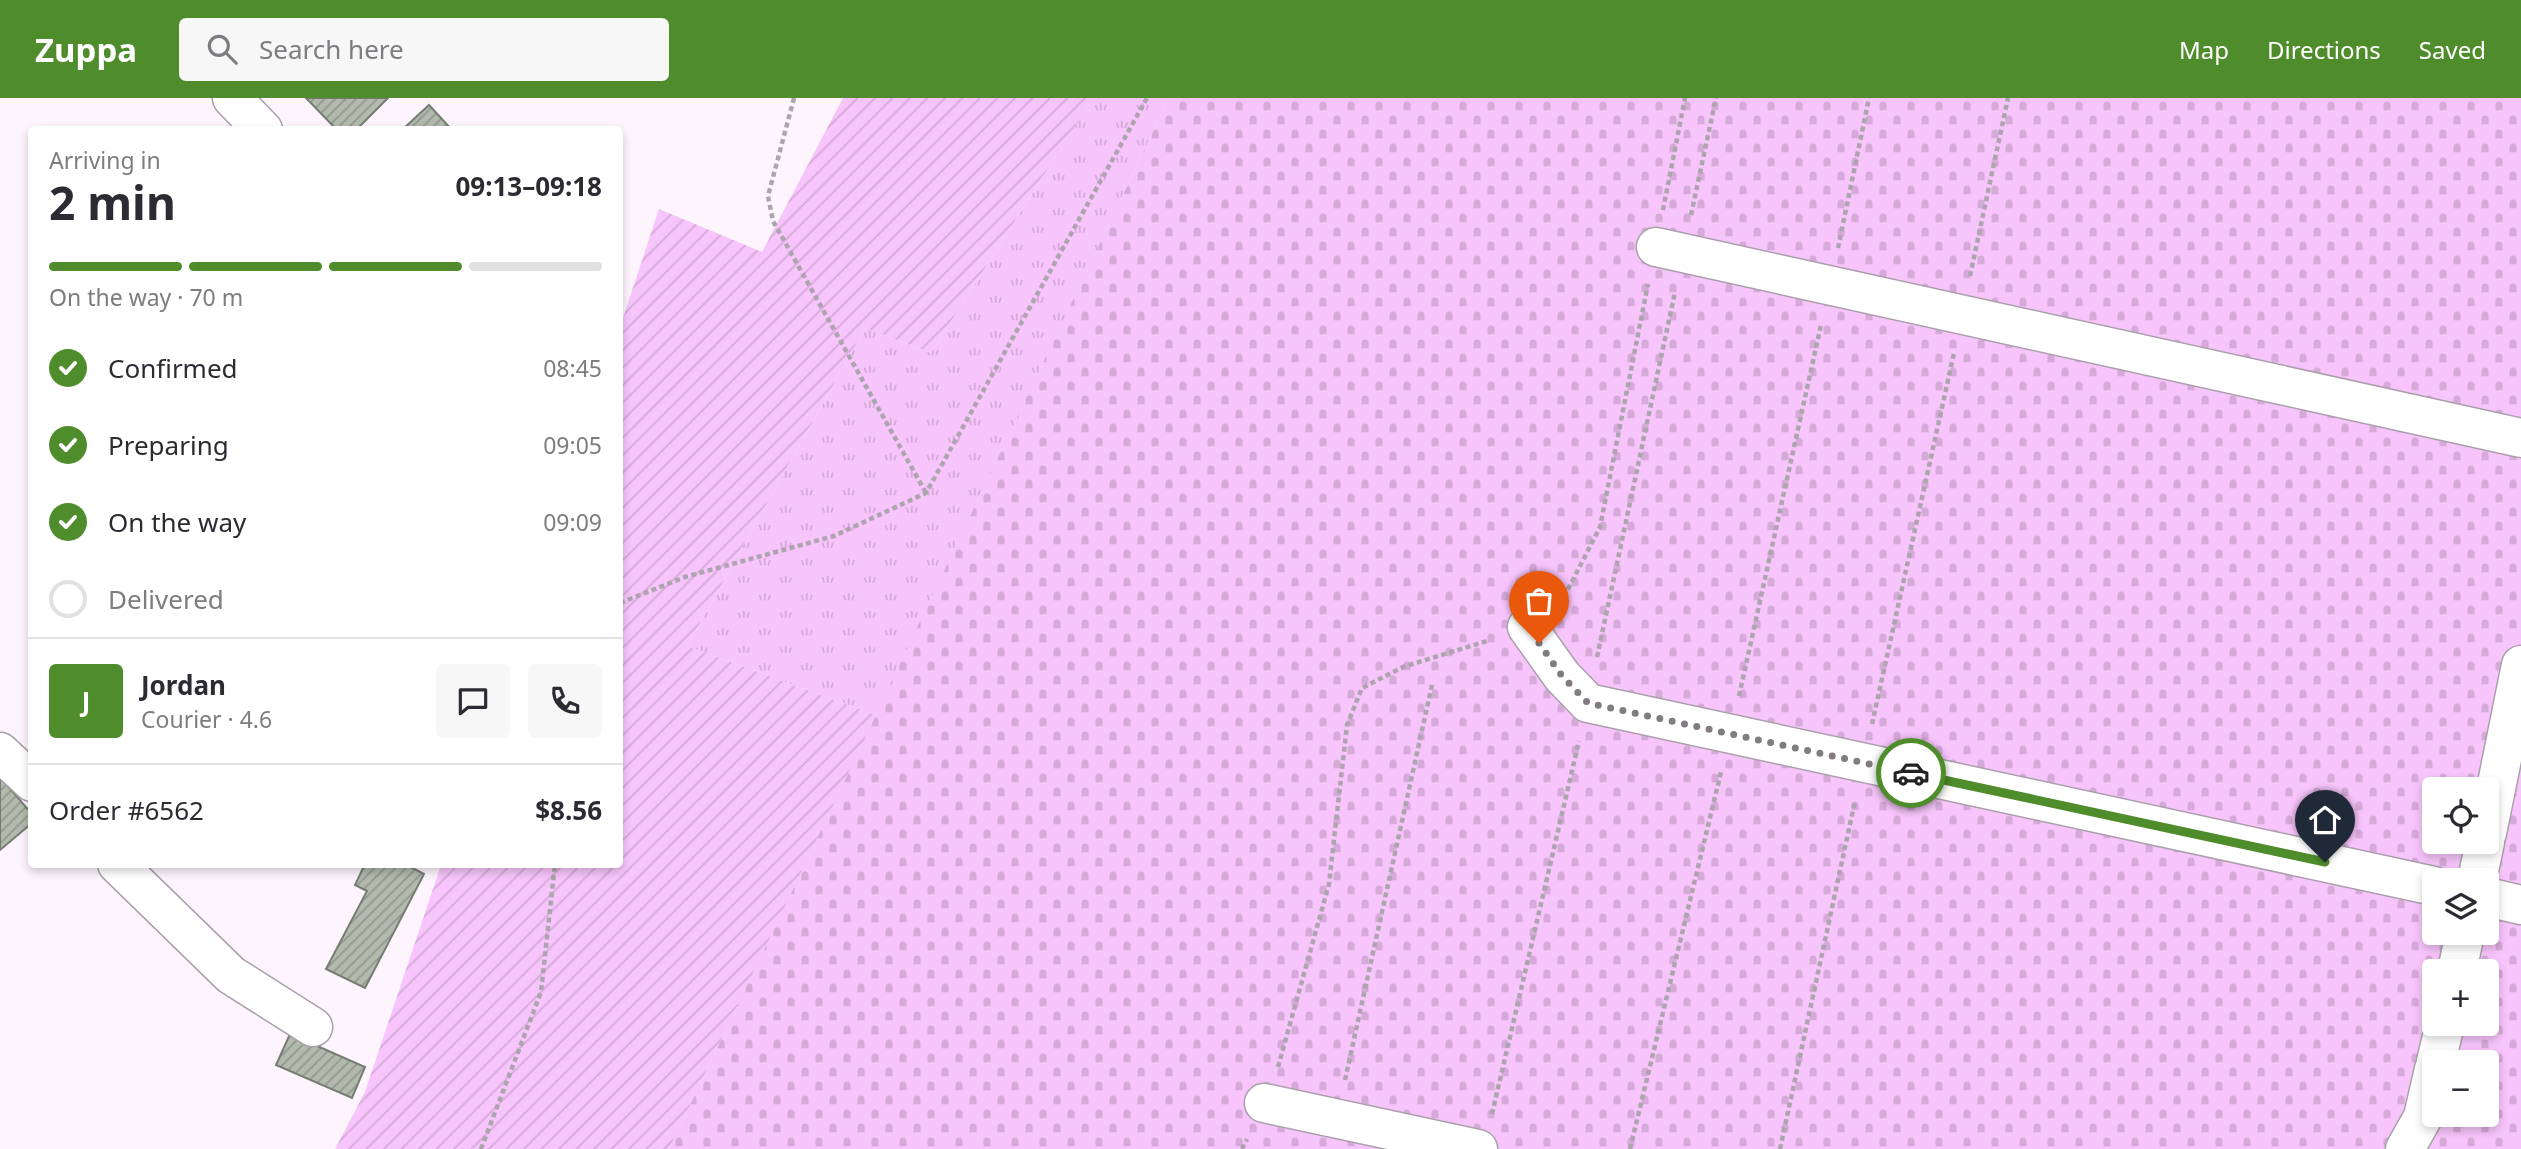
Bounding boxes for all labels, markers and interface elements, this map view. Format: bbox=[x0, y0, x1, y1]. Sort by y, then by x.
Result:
search box bbox=[179, 18, 669, 81]
text: Zuppa bbox=[35, 27, 137, 72]
icon: search bbox=[203, 30, 241, 68]
text: Search here bbox=[259, 31, 404, 67]
text: Map bbox=[2179, 33, 2229, 66]
text: Directions bbox=[2267, 33, 2381, 66]
text: Saved bbox=[2419, 33, 2486, 66]
text: Arriving in bbox=[49, 144, 161, 176]
text: 09:13–09:18 bbox=[455, 168, 602, 204]
text: 2 min bbox=[49, 171, 176, 233]
text: On the way · 70 m bbox=[49, 281, 243, 313]
icon: check bbox=[49, 349, 87, 387]
text: Confirmed bbox=[108, 350, 238, 386]
text: 08:45 bbox=[543, 352, 602, 384]
icon: check bbox=[49, 426, 87, 464]
text: Preparing bbox=[108, 427, 229, 463]
text: 09:05 bbox=[543, 429, 602, 461]
icon: check bbox=[49, 503, 87, 541]
text: On the way bbox=[108, 504, 246, 540]
text: 09:09 bbox=[543, 506, 602, 538]
pin bbox=[1509, 571, 1569, 643]
text: Delivered bbox=[108, 581, 224, 617]
icon: bag bbox=[1520, 582, 1558, 620]
button: chat bbox=[436, 664, 510, 738]
button: phone bbox=[528, 664, 602, 738]
text: Jordan bbox=[141, 667, 226, 703]
text: J bbox=[82, 683, 90, 719]
text: Courier · 4.6 bbox=[141, 703, 272, 735]
courier bbox=[1876, 738, 1946, 808]
icon: car bbox=[1892, 754, 1930, 792]
map controls bbox=[2422, 777, 2499, 1127]
button: locate bbox=[2422, 777, 2499, 854]
pin bbox=[2295, 790, 2355, 862]
text: Order #6562 bbox=[49, 792, 204, 828]
text: $8.56 bbox=[535, 792, 602, 828]
icon: home bbox=[2306, 801, 2344, 839]
button: layers bbox=[2422, 868, 2499, 945]
button: + bbox=[2422, 959, 2499, 1036]
button: − bbox=[2422, 1050, 2499, 1127]

